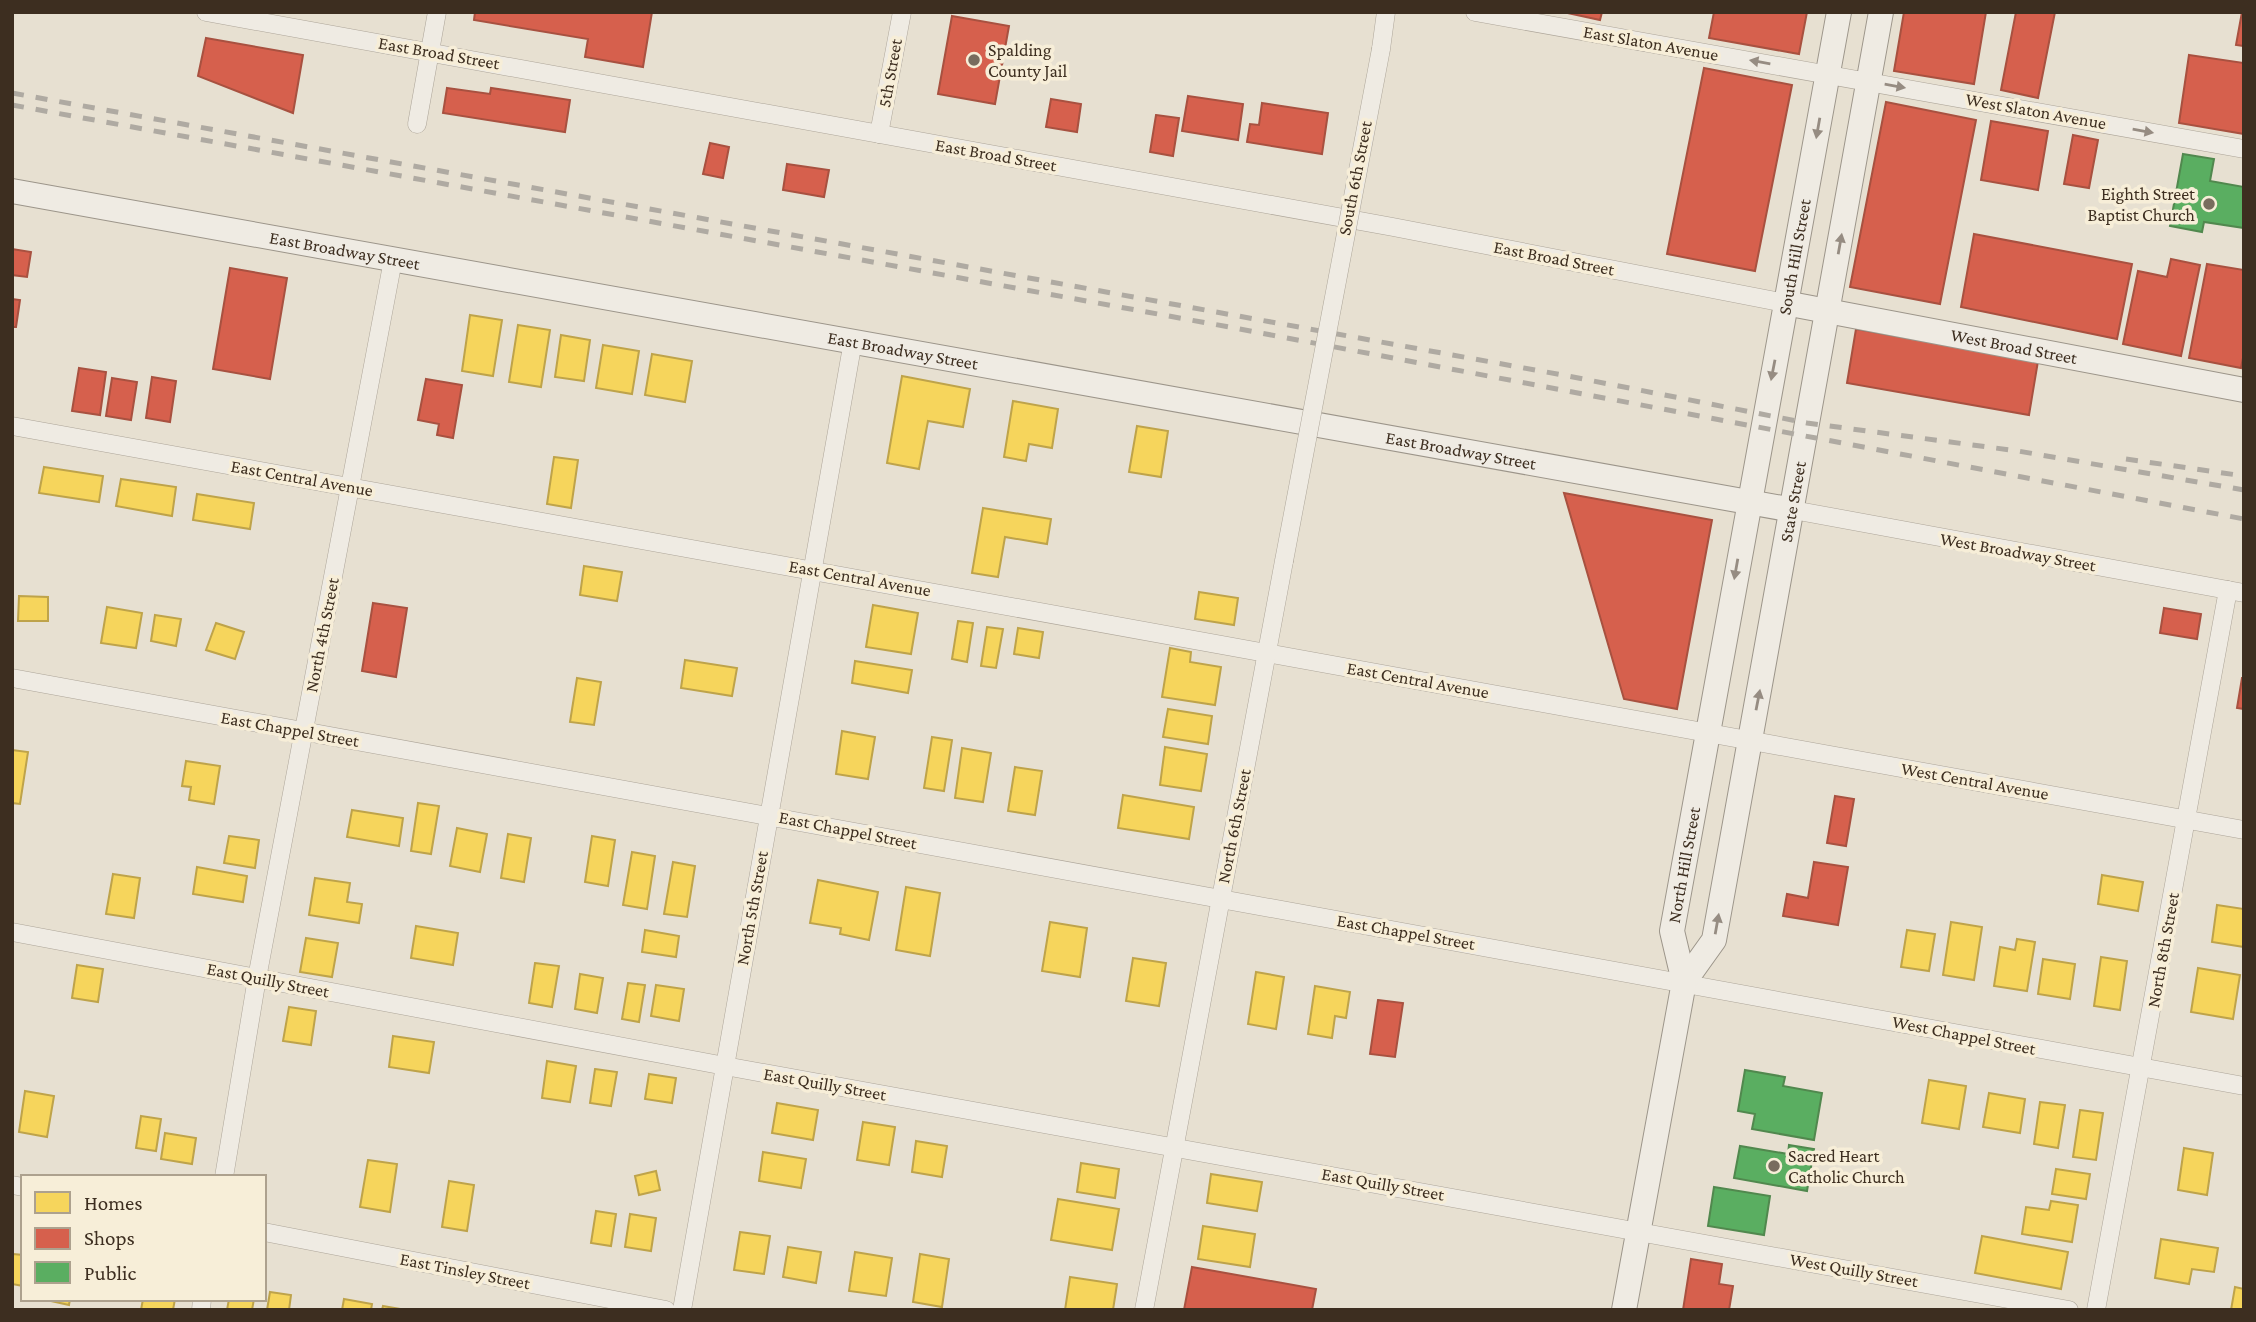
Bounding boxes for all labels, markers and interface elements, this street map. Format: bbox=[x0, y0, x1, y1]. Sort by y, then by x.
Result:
street label: East Slaton Avenue bbox=[1582, 21, 1720, 65]
street label: East Broad Street bbox=[377, 33, 502, 74]
street label: 5th Street bbox=[874, 36, 906, 109]
place label: Spalding County Jail bbox=[988, 40, 1068, 81]
marker: Spalding County Jail bbox=[966, 52, 982, 68]
one-way arrow bbox=[1749, 56, 1771, 67]
one-way arrow bbox=[1884, 81, 1906, 92]
street label: West Slaton Avenue bbox=[1964, 89, 2108, 133]
one-way arrow bbox=[1812, 117, 1823, 139]
street label: South 6th Street bbox=[1334, 118, 1376, 237]
one-way arrow bbox=[2132, 126, 2154, 137]
street label: East Broad Street bbox=[934, 135, 1059, 176]
place label: Eighth Street Baptist Church bbox=[2087, 184, 2196, 225]
street label: South Hill Street bbox=[1774, 196, 1815, 316]
marker: Eighth Street Baptist Church bbox=[2201, 196, 2217, 212]
street label: East Broadway Street bbox=[268, 227, 423, 274]
one-way arrow bbox=[1835, 233, 1846, 255]
street label: East Broad Street bbox=[1492, 236, 1617, 280]
street label: West Broad Street bbox=[1949, 325, 2080, 368]
street label: East Broadway Street bbox=[826, 327, 981, 374]
one-way arrow bbox=[1767, 359, 1778, 381]
street label: East Broadway Street bbox=[1384, 427, 1539, 474]
street label: East Central Avenue bbox=[229, 456, 375, 500]
street label: State Street bbox=[1776, 459, 1810, 544]
street label: West Broadway Street bbox=[1939, 528, 2098, 576]
street label: East Central Avenue bbox=[787, 556, 933, 600]
one-way arrow bbox=[1730, 558, 1741, 580]
street label: North 4th Street bbox=[301, 575, 343, 694]
street label: East Central Avenue bbox=[1345, 658, 1491, 702]
one-way arrow bbox=[1752, 689, 1763, 711]
street label: East Chappel Street bbox=[219, 707, 362, 751]
street label: West Central Avenue bbox=[1900, 758, 2051, 804]
street label: North 6th Street bbox=[1213, 766, 1255, 885]
street label: North Hill Street bbox=[1664, 804, 1705, 925]
street label: East Chappel Street bbox=[777, 807, 920, 853]
street label: North 5th Street bbox=[732, 848, 772, 967]
street label: North 8th Street bbox=[2143, 890, 2183, 1009]
street label: East Chappel Street bbox=[1335, 910, 1478, 954]
one-way arrow bbox=[1712, 913, 1723, 935]
street label: East Quilly Street bbox=[205, 958, 332, 1002]
street label: West Chappel Street bbox=[1891, 1011, 2038, 1059]
street label: East Quilly Street bbox=[762, 1063, 889, 1105]
place label: Sacred Heart Catholic Church bbox=[1788, 1146, 1905, 1187]
marker: Sacred Heart Catholic Church bbox=[1766, 1158, 1782, 1174]
street label: East Quilly Street bbox=[1320, 1163, 1447, 1205]
legend bbox=[21, 1175, 266, 1301]
text: Homes bbox=[84, 1191, 143, 1215]
text: Shops bbox=[84, 1226, 135, 1250]
street label: East Tinsley Street bbox=[398, 1249, 533, 1294]
street label: West Quilly Street bbox=[1788, 1249, 1921, 1291]
text: Public bbox=[84, 1261, 136, 1285]

